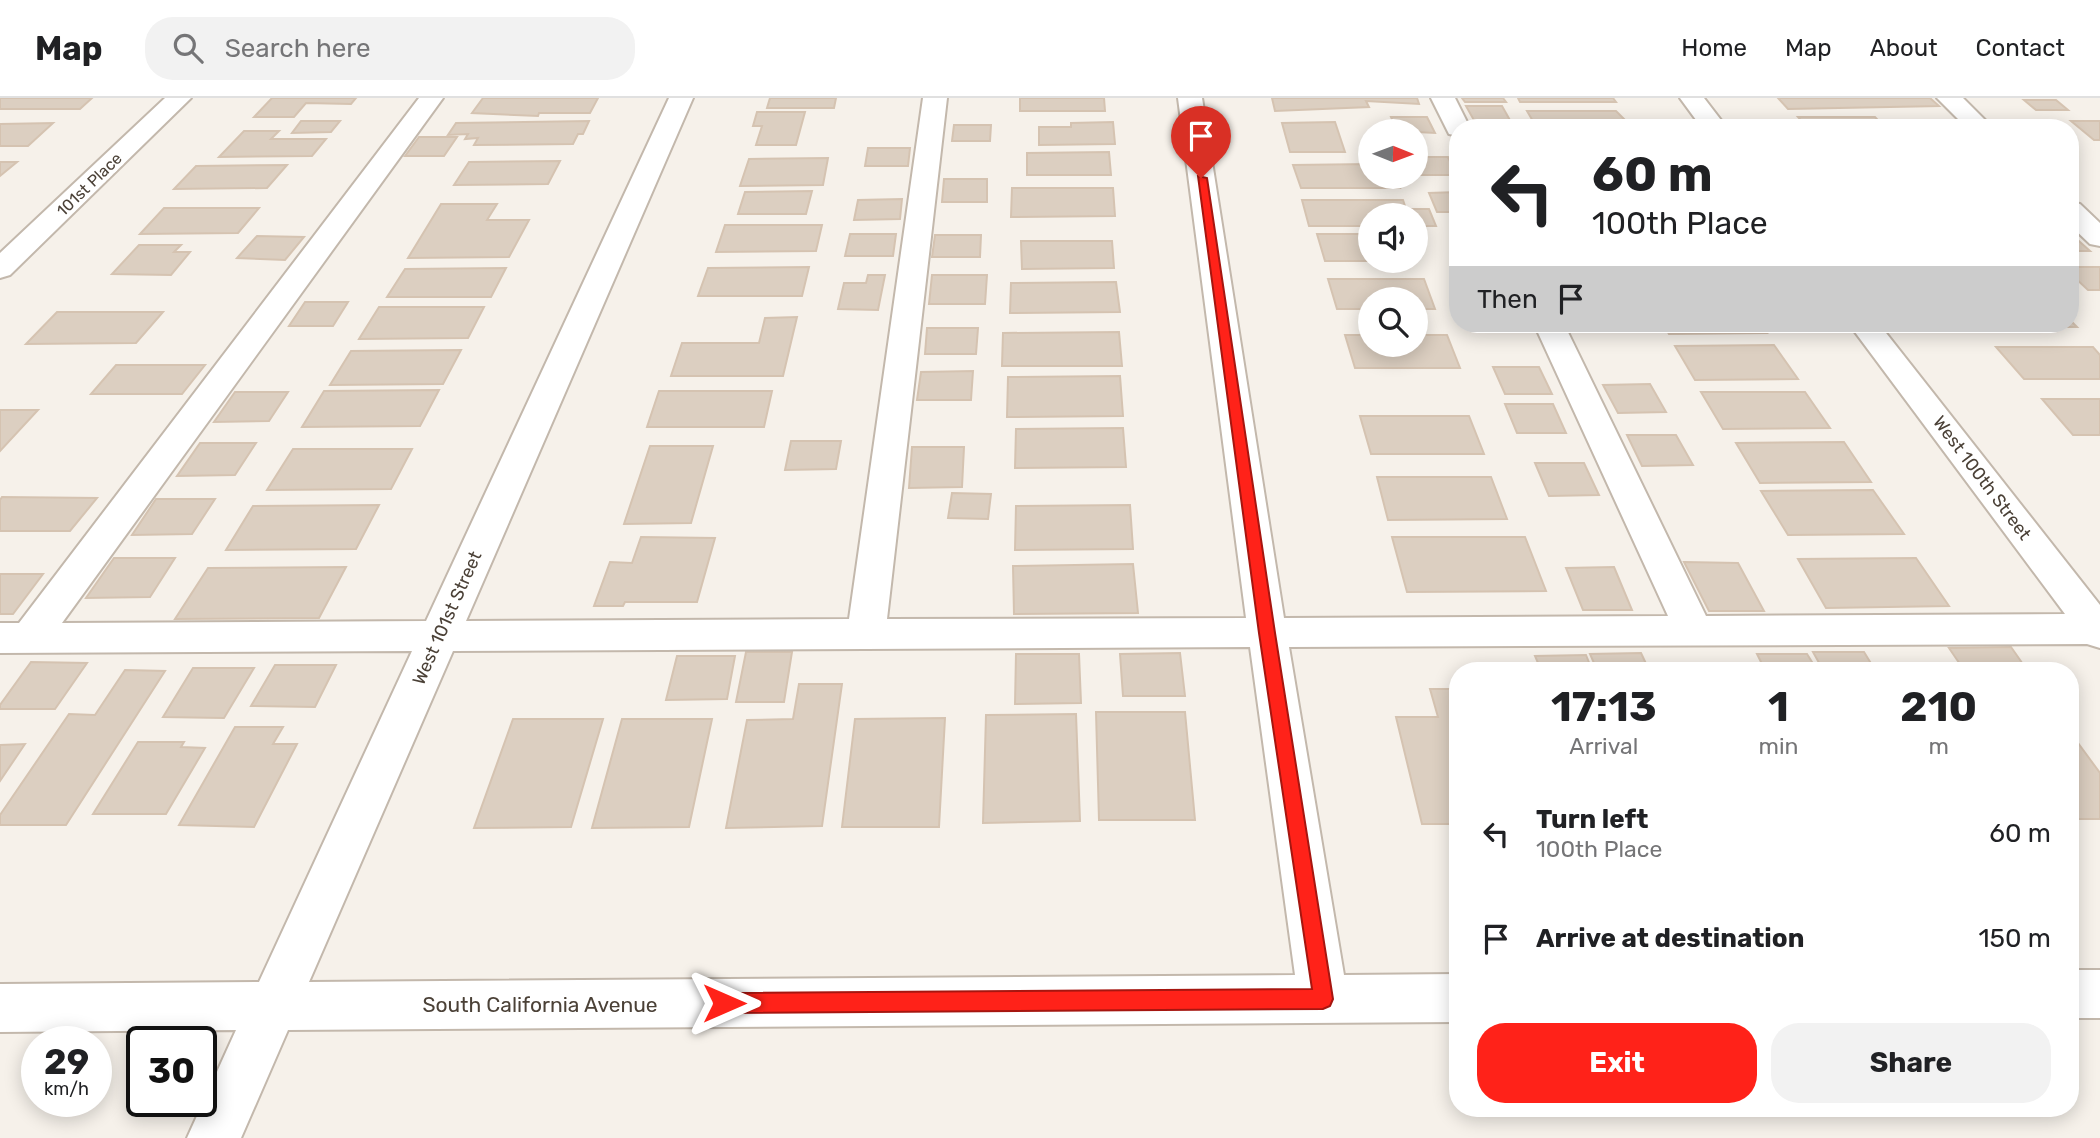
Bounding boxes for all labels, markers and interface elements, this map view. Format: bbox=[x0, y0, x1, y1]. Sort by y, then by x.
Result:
search box bbox=[145, 17, 635, 80]
text: Map bbox=[35, 29, 103, 68]
icon: search bbox=[169, 29, 207, 67]
text: Search here bbox=[225, 33, 370, 64]
text: Home bbox=[1681, 34, 1747, 62]
text: Map bbox=[1785, 34, 1832, 62]
text: About bbox=[1870, 34, 1938, 62]
text: Contact bbox=[1976, 34, 2065, 62]
pin bbox=[1171, 106, 1231, 178]
icon: arrive bbox=[1182, 117, 1220, 155]
north arrow bbox=[1358, 119, 1428, 189]
map controls bbox=[1358, 119, 1428, 357]
text: 60 m bbox=[1592, 145, 1713, 203]
icon: left bbox=[1477, 147, 1568, 238]
street label: 101st Place bbox=[53, 149, 126, 220]
button: sound bbox=[1358, 203, 1428, 273]
text: 100th Place bbox=[1592, 204, 1768, 242]
icon: arrive bbox=[1552, 280, 1590, 318]
text: Then bbox=[1477, 284, 1538, 315]
button: search bbox=[1358, 287, 1428, 357]
street label: West 100th Street bbox=[1928, 412, 2036, 544]
street label: West 101st Street bbox=[408, 548, 486, 688]
text: 17:13 bbox=[1551, 682, 1657, 732]
text: 1 bbox=[1768, 682, 1789, 732]
text: 210 bbox=[1900, 682, 1977, 732]
text: Arrival bbox=[1569, 732, 1638, 760]
text: min bbox=[1759, 732, 1798, 760]
text: m bbox=[1928, 732, 1949, 760]
text: Turn left bbox=[1536, 804, 1648, 835]
icon: left bbox=[1477, 815, 1515, 853]
text: 60 m bbox=[1989, 818, 2051, 849]
text: 100th Place bbox=[1536, 835, 1662, 863]
icon: arrive bbox=[1477, 920, 1515, 958]
text: Arrive at destination bbox=[1536, 923, 1804, 954]
text: 150 m bbox=[1978, 923, 2051, 954]
position arrow bbox=[687, 966, 761, 1040]
street label: South California Avenue bbox=[422, 992, 658, 1017]
button: Exit bbox=[1477, 1023, 1757, 1103]
button: Share bbox=[1771, 1023, 2051, 1103]
speed limit sign: 30 bbox=[126, 1026, 217, 1117]
text: 29 bbox=[44, 1041, 89, 1083]
text: km/h bbox=[44, 1078, 89, 1100]

